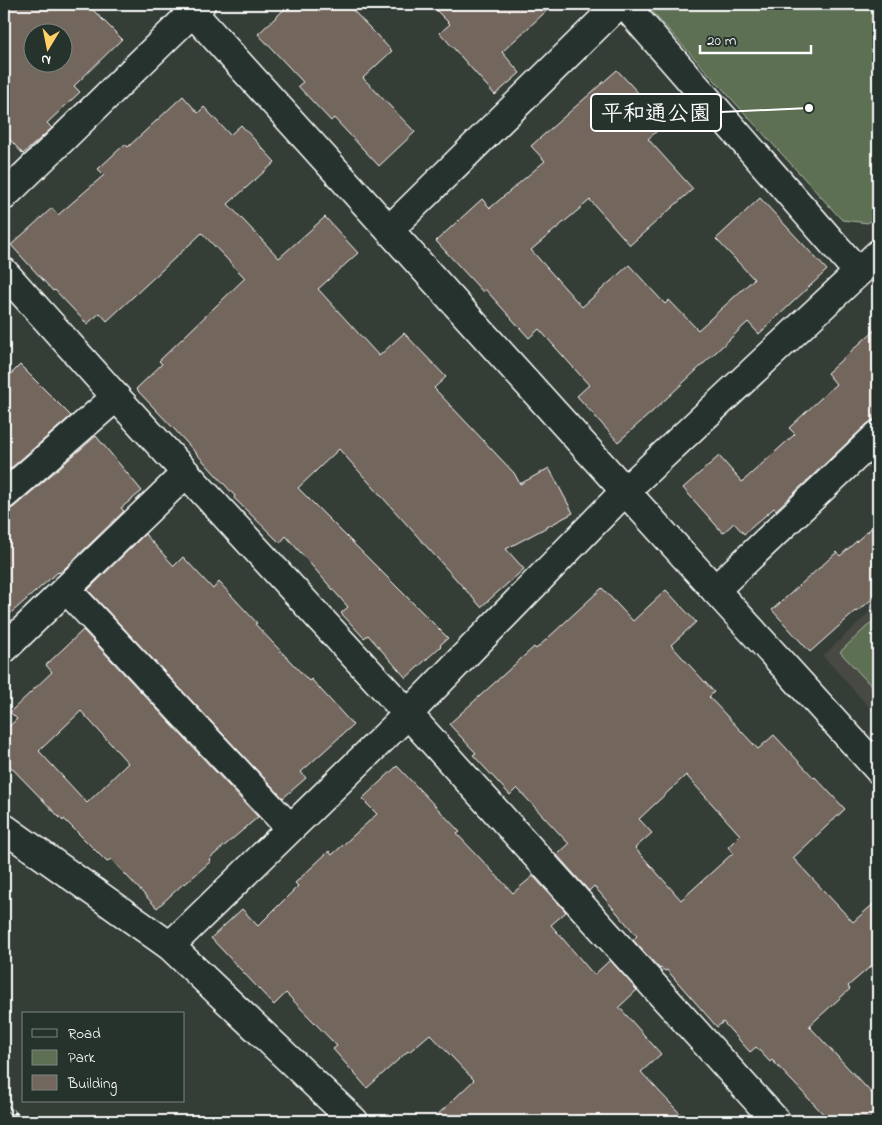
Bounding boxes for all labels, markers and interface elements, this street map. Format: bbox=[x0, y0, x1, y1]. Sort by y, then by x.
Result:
north arrow bbox=[22, 22, 72, 72]
scale bar bbox=[700, 22, 811, 54]
text: 20 m bbox=[707, 30, 737, 52]
text: N bbox=[40, 48, 52, 70]
callout: 平和通公園 bbox=[591, 94, 721, 131]
text: 平和通公園 bbox=[601, 99, 711, 131]
legend bbox=[22, 1012, 185, 1102]
text: Road bbox=[68, 1023, 101, 1045]
text: Park bbox=[68, 1047, 96, 1069]
text: Building bbox=[67, 1073, 117, 1096]

